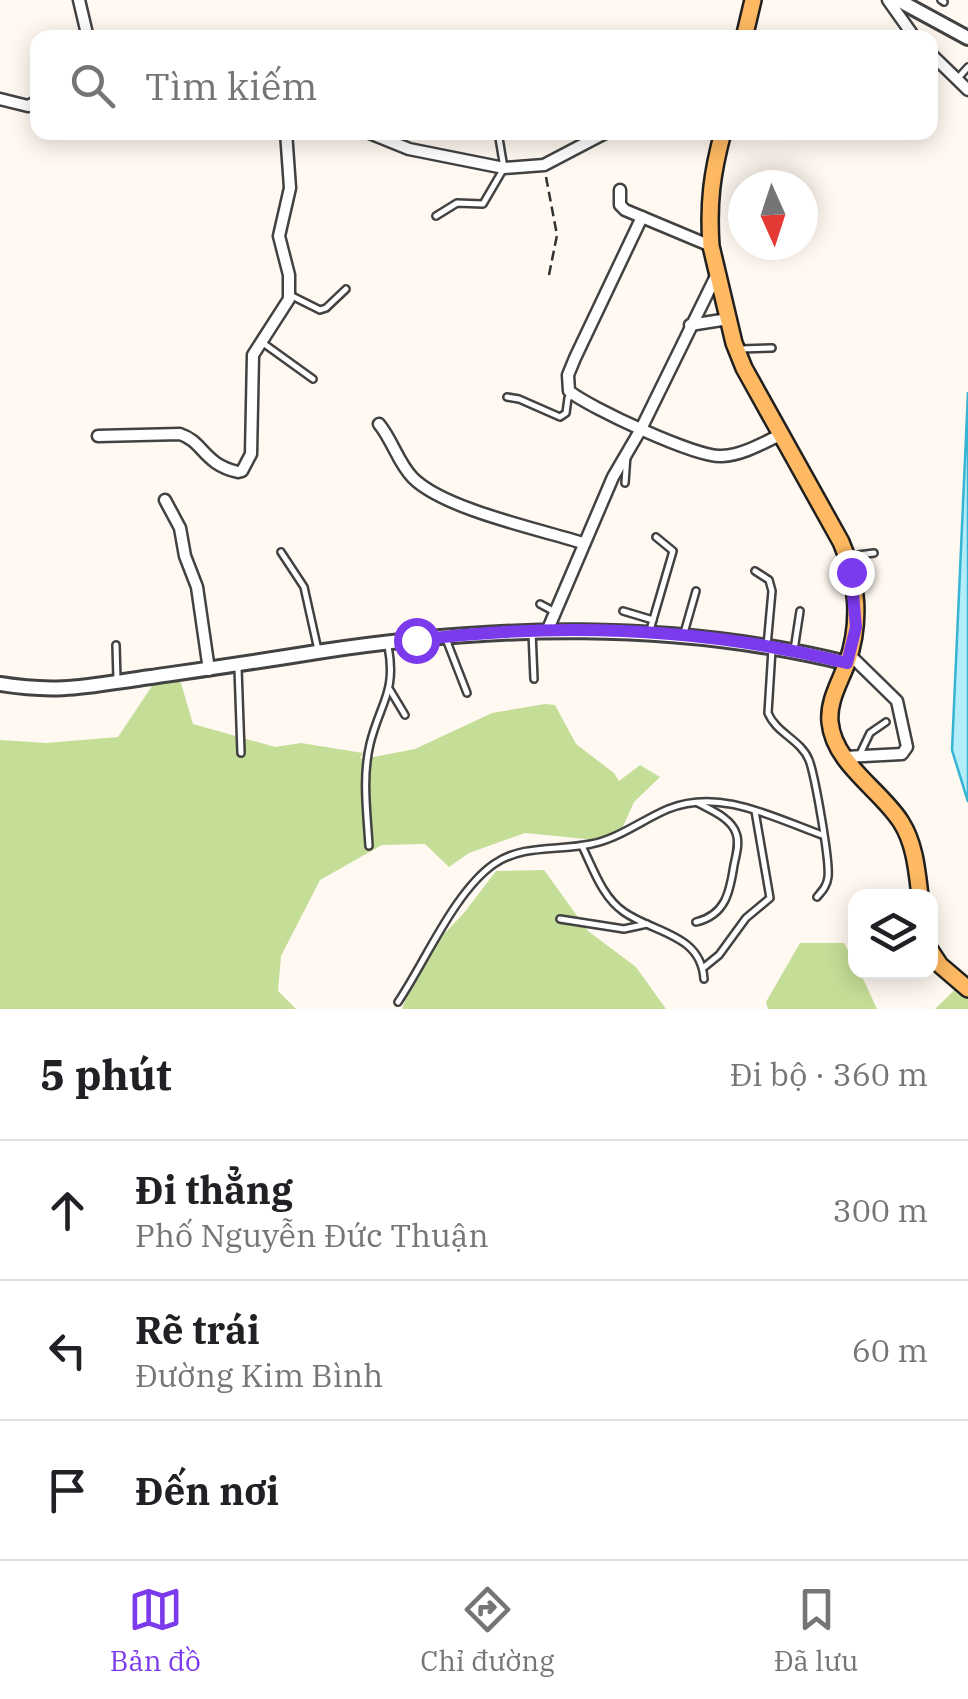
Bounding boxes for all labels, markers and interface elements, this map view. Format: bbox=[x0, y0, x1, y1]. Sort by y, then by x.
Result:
search box bbox=[30, 30, 938, 140]
icon: search bbox=[65, 58, 120, 113]
text: Tìm kiếm bbox=[145, 61, 318, 110]
north arrow bbox=[728, 170, 818, 260]
route end bbox=[829, 550, 875, 596]
route start bbox=[394, 618, 440, 664]
map controls bbox=[848, 889, 938, 979]
button: layers bbox=[848, 889, 938, 979]
text: 5 phút bbox=[40, 1047, 172, 1102]
text: Đi bộ · 360 m bbox=[730, 1053, 928, 1095]
text: Đi thẳng bbox=[135, 1165, 293, 1214]
icon: ahead bbox=[40, 1183, 95, 1238]
text: 300 m bbox=[832, 1189, 928, 1231]
text: Phố Nguyễn Đức Thuận bbox=[135, 1214, 489, 1256]
text: Rẽ trái bbox=[135, 1305, 260, 1354]
icon: left bbox=[40, 1323, 95, 1378]
text: 60 m bbox=[852, 1329, 928, 1371]
text: Đường Kim Bình bbox=[135, 1354, 383, 1396]
icon: arrive bbox=[40, 1463, 95, 1518]
text: Đến nơi bbox=[135, 1466, 279, 1515]
tab: Bản đồ bbox=[110, 1582, 201, 1679]
tab: Chỉ đường bbox=[420, 1582, 554, 1679]
tab: Đã lưu bbox=[774, 1582, 858, 1679]

